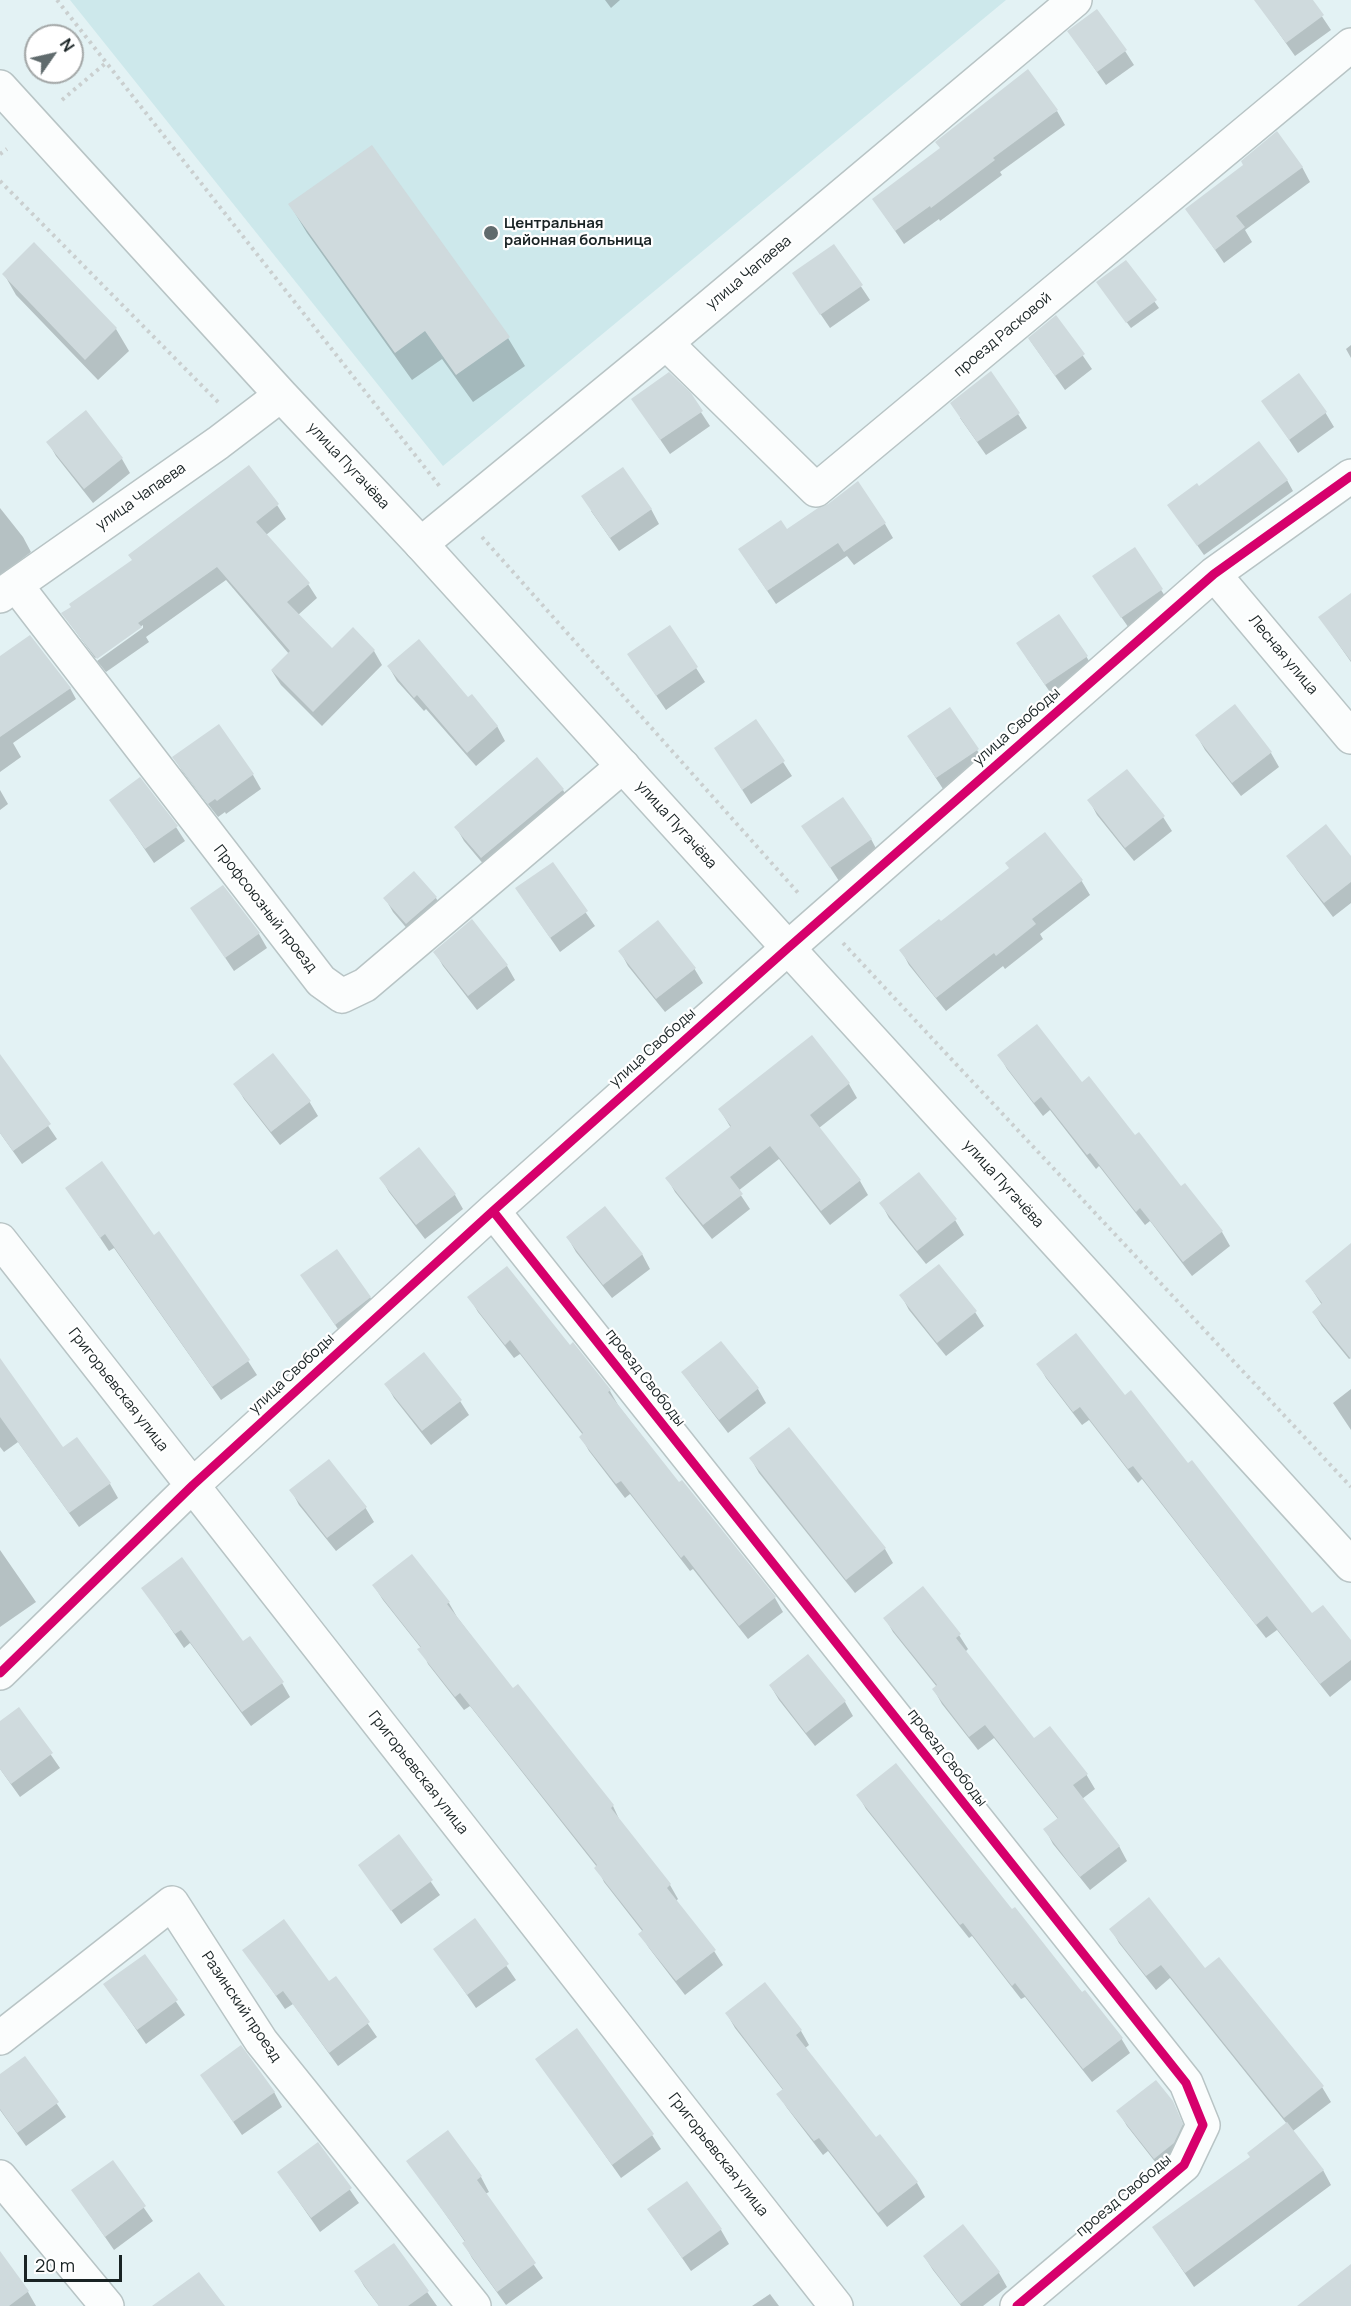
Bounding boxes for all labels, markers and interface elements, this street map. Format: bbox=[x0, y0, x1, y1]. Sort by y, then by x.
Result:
north arrow bbox=[24, 24, 84, 84]
text: N bbox=[55, 34, 80, 56]
place label: Центральная районная больница bbox=[504, 215, 652, 250]
marker: Центральная районная больница bbox=[482, 224, 500, 242]
street label: улица Чапаева bbox=[703, 232, 795, 314]
street label: проезд Расковой bbox=[951, 289, 1055, 381]
street label: улица Пугачёва bbox=[303, 419, 393, 513]
street label: улица Чапаева bbox=[93, 459, 189, 535]
street label: Лесная улица bbox=[1244, 612, 1322, 698]
street label: улица Свободы bbox=[970, 684, 1064, 770]
street label: улица Пугачёва bbox=[632, 777, 720, 873]
street label: Профсоюзный проезд bbox=[210, 842, 320, 976]
street label: улица Свободы bbox=[606, 1005, 700, 1091]
street label: улица Пугачёва bbox=[959, 1136, 1047, 1232]
street label: Григорьевская улица bbox=[64, 1325, 172, 1455]
street label: проезд Свободы bbox=[601, 1326, 689, 1430]
street label: улица Свободы bbox=[246, 1330, 338, 1418]
street label: проезд Свободы bbox=[903, 1706, 991, 1810]
street label: Григорьевская улица bbox=[364, 1708, 472, 1838]
street label: Разинский проезд bbox=[197, 1948, 285, 2066]
street label: Григорьевская улица bbox=[664, 2090, 772, 2220]
street label: проезд Свободы bbox=[1073, 2151, 1175, 2241]
scale bar bbox=[27, 2243, 124, 2281]
text: 20 m bbox=[35, 2253, 75, 2277]

